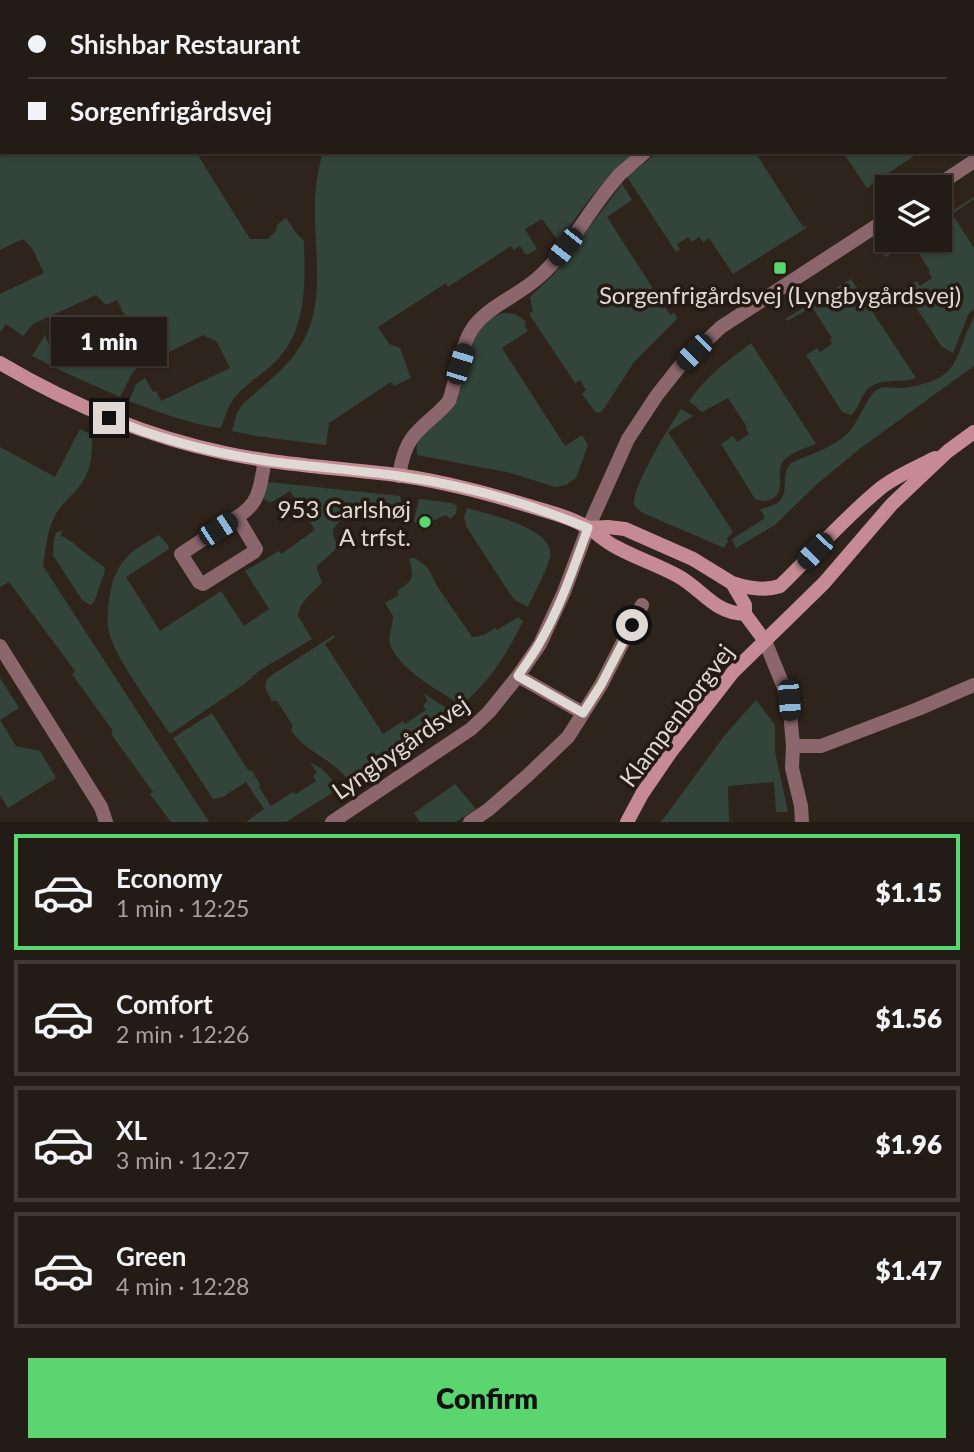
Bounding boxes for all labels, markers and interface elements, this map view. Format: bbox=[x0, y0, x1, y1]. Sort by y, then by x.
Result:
text: Shishbar Restaurant bbox=[70, 28, 300, 60]
text: Sorgenfrigårdsvej bbox=[70, 95, 272, 127]
map controls bbox=[875, 175, 952, 252]
button: layers bbox=[875, 175, 952, 252]
car bbox=[544, 224, 587, 270]
marker: Sorgenfrigårdsvej (Lyngbygårdsvej) bbox=[772, 260, 788, 276]
place label: Sorgenfrigårdsvej (Lyngbygårdsvej) bbox=[599, 280, 961, 309]
callout: 1 min bbox=[51, 316, 167, 366]
text: 1 min bbox=[80, 327, 138, 355]
car bbox=[672, 330, 717, 374]
car bbox=[444, 341, 477, 387]
route end bbox=[93, 402, 125, 434]
place label: 953 Carlshøj A trfst. bbox=[278, 494, 411, 551]
car bbox=[195, 509, 242, 549]
marker: 953 Carlshøj A trfst. bbox=[417, 514, 433, 530]
car bbox=[793, 529, 838, 573]
route start bbox=[616, 609, 648, 641]
street label: Klampenborgvej bbox=[613, 638, 739, 792]
car bbox=[778, 678, 801, 722]
street label: Lyngbygårdsvej bbox=[326, 689, 474, 805]
icon: car bbox=[32, 861, 95, 924]
text: Economy bbox=[116, 862, 222, 894]
text: $1.15 bbox=[875, 876, 942, 908]
text: 1 min · 12:25 bbox=[116, 894, 249, 922]
icon: car bbox=[32, 987, 95, 1050]
text: Comfort bbox=[116, 988, 213, 1020]
text: $1.56 bbox=[875, 1002, 942, 1034]
text: 2 min · 12:26 bbox=[116, 1020, 249, 1048]
icon: car bbox=[32, 1113, 95, 1176]
text: XL bbox=[116, 1114, 147, 1146]
text: $1.96 bbox=[875, 1128, 942, 1160]
text: 3 min · 12:27 bbox=[116, 1146, 249, 1174]
icon: car bbox=[32, 1239, 95, 1302]
text: Green bbox=[116, 1240, 186, 1272]
text: $1.47 bbox=[875, 1254, 942, 1286]
text: 4 min · 12:28 bbox=[116, 1272, 249, 1300]
button: Confirm bbox=[28, 1358, 946, 1438]

